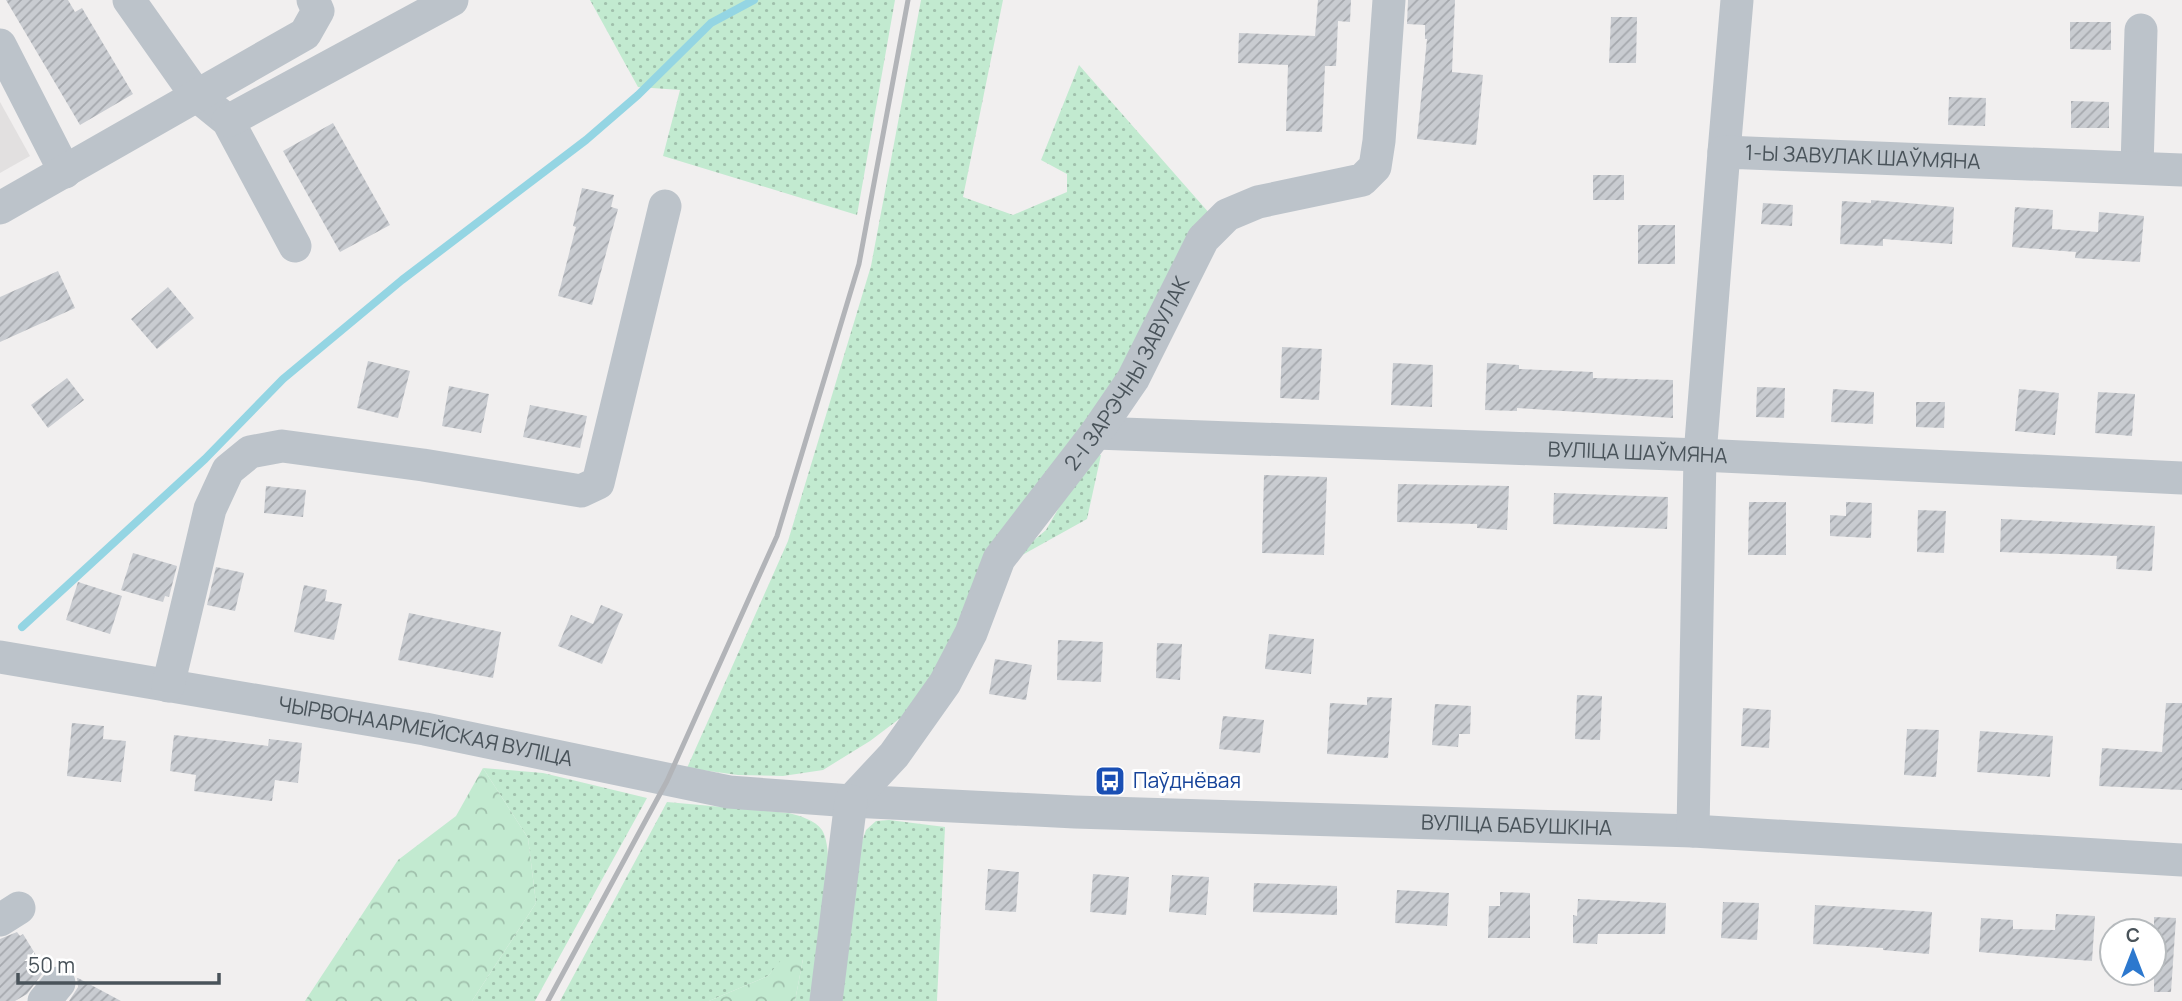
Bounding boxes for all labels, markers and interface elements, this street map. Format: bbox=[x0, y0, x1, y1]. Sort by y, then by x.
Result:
street label: 1-Ы ЗАВУЛАК ШАЎМЯНА bbox=[1745, 138, 1981, 175]
street label: 2-І ЗАРЭЧНЫ ЗАВУЛАК bbox=[1057, 271, 1195, 476]
street label: ВУЛІЦА ШАЎМЯНА bbox=[1547, 434, 1728, 469]
street label: ЧЫРВОНААРМЕЙСКАЯ ВУЛІЦА bbox=[276, 689, 576, 772]
bus stop icon: Паўднёвая bbox=[1093, 764, 1127, 798]
place label: Паўднёвая bbox=[1133, 766, 1241, 794]
street label: ВУЛІЦА БАБУШКІНА bbox=[1421, 808, 1613, 842]
north arrow bbox=[2098, 917, 2168, 987]
text: С bbox=[2126, 922, 2140, 948]
scale bar bbox=[18, 942, 219, 986]
text: 50 m bbox=[28, 951, 75, 979]

